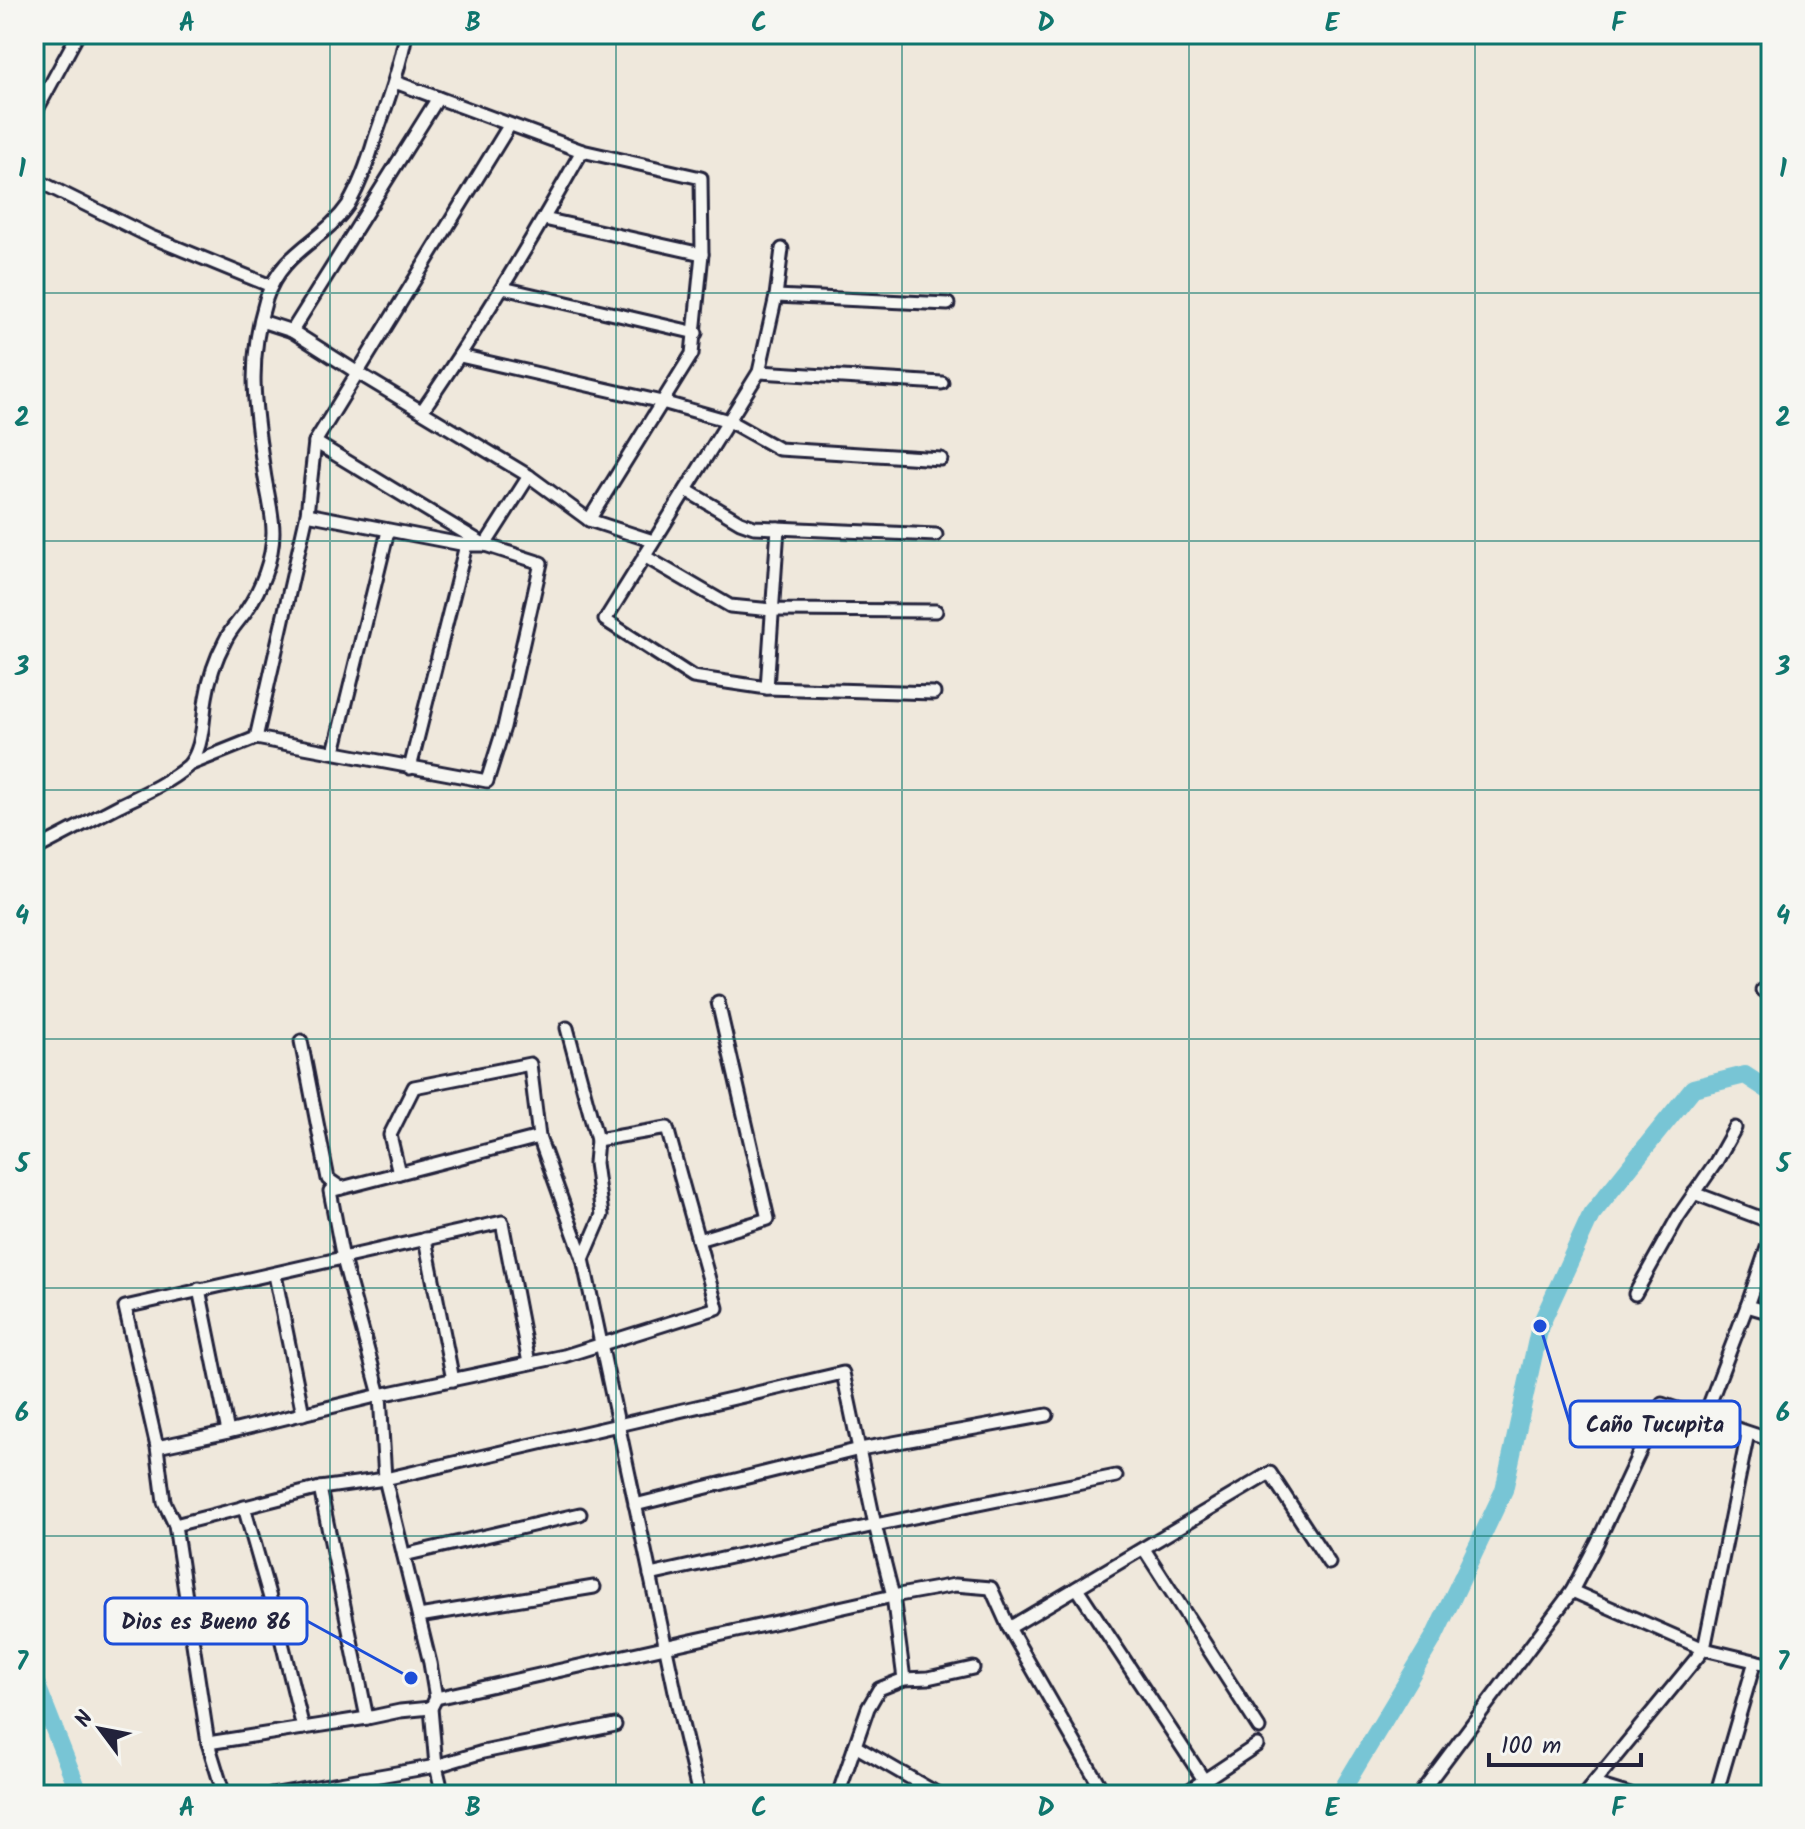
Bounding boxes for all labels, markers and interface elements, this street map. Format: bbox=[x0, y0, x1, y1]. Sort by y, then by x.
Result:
text: A bbox=[179, 3, 195, 45]
text: B bbox=[465, 3, 481, 45]
text: C bbox=[751, 3, 767, 45]
text: D bbox=[1037, 3, 1055, 45]
text: E bbox=[1325, 3, 1341, 45]
text: F bbox=[1611, 3, 1627, 45]
text: 1 bbox=[18, 149, 26, 191]
text: 1 bbox=[1779, 149, 1787, 191]
text: 2 bbox=[14, 398, 30, 440]
text: 2 bbox=[1775, 398, 1791, 440]
text: 3 bbox=[14, 647, 29, 689]
text: 3 bbox=[1775, 647, 1790, 689]
text: 4 bbox=[15, 896, 29, 938]
text: 4 bbox=[1776, 896, 1790, 938]
text: 5 bbox=[14, 1144, 30, 1186]
text: 5 bbox=[1775, 1144, 1791, 1186]
text: 6 bbox=[15, 1393, 29, 1435]
text: 6 bbox=[1776, 1393, 1790, 1435]
callout: Caño Tucupita bbox=[1570, 1401, 1740, 1447]
text: Caño Tucupita bbox=[1586, 1409, 1724, 1444]
callout: Dios es Bueno 86 bbox=[105, 1598, 307, 1644]
text: Dios es Bueno 86 bbox=[121, 1606, 291, 1641]
text: 7 bbox=[16, 1642, 29, 1684]
text: 7 bbox=[1777, 1642, 1790, 1684]
north arrow bbox=[60, 1689, 140, 1769]
text: N bbox=[67, 1704, 104, 1735]
scale bar bbox=[1489, 1717, 1641, 1767]
text: 100 m bbox=[1501, 1727, 1561, 1766]
text: A bbox=[179, 1788, 195, 1829]
text: B bbox=[465, 1788, 481, 1829]
text: C bbox=[751, 1788, 767, 1829]
text: D bbox=[1037, 1788, 1055, 1829]
text: E bbox=[1325, 1788, 1341, 1829]
text: F bbox=[1611, 1788, 1627, 1829]

